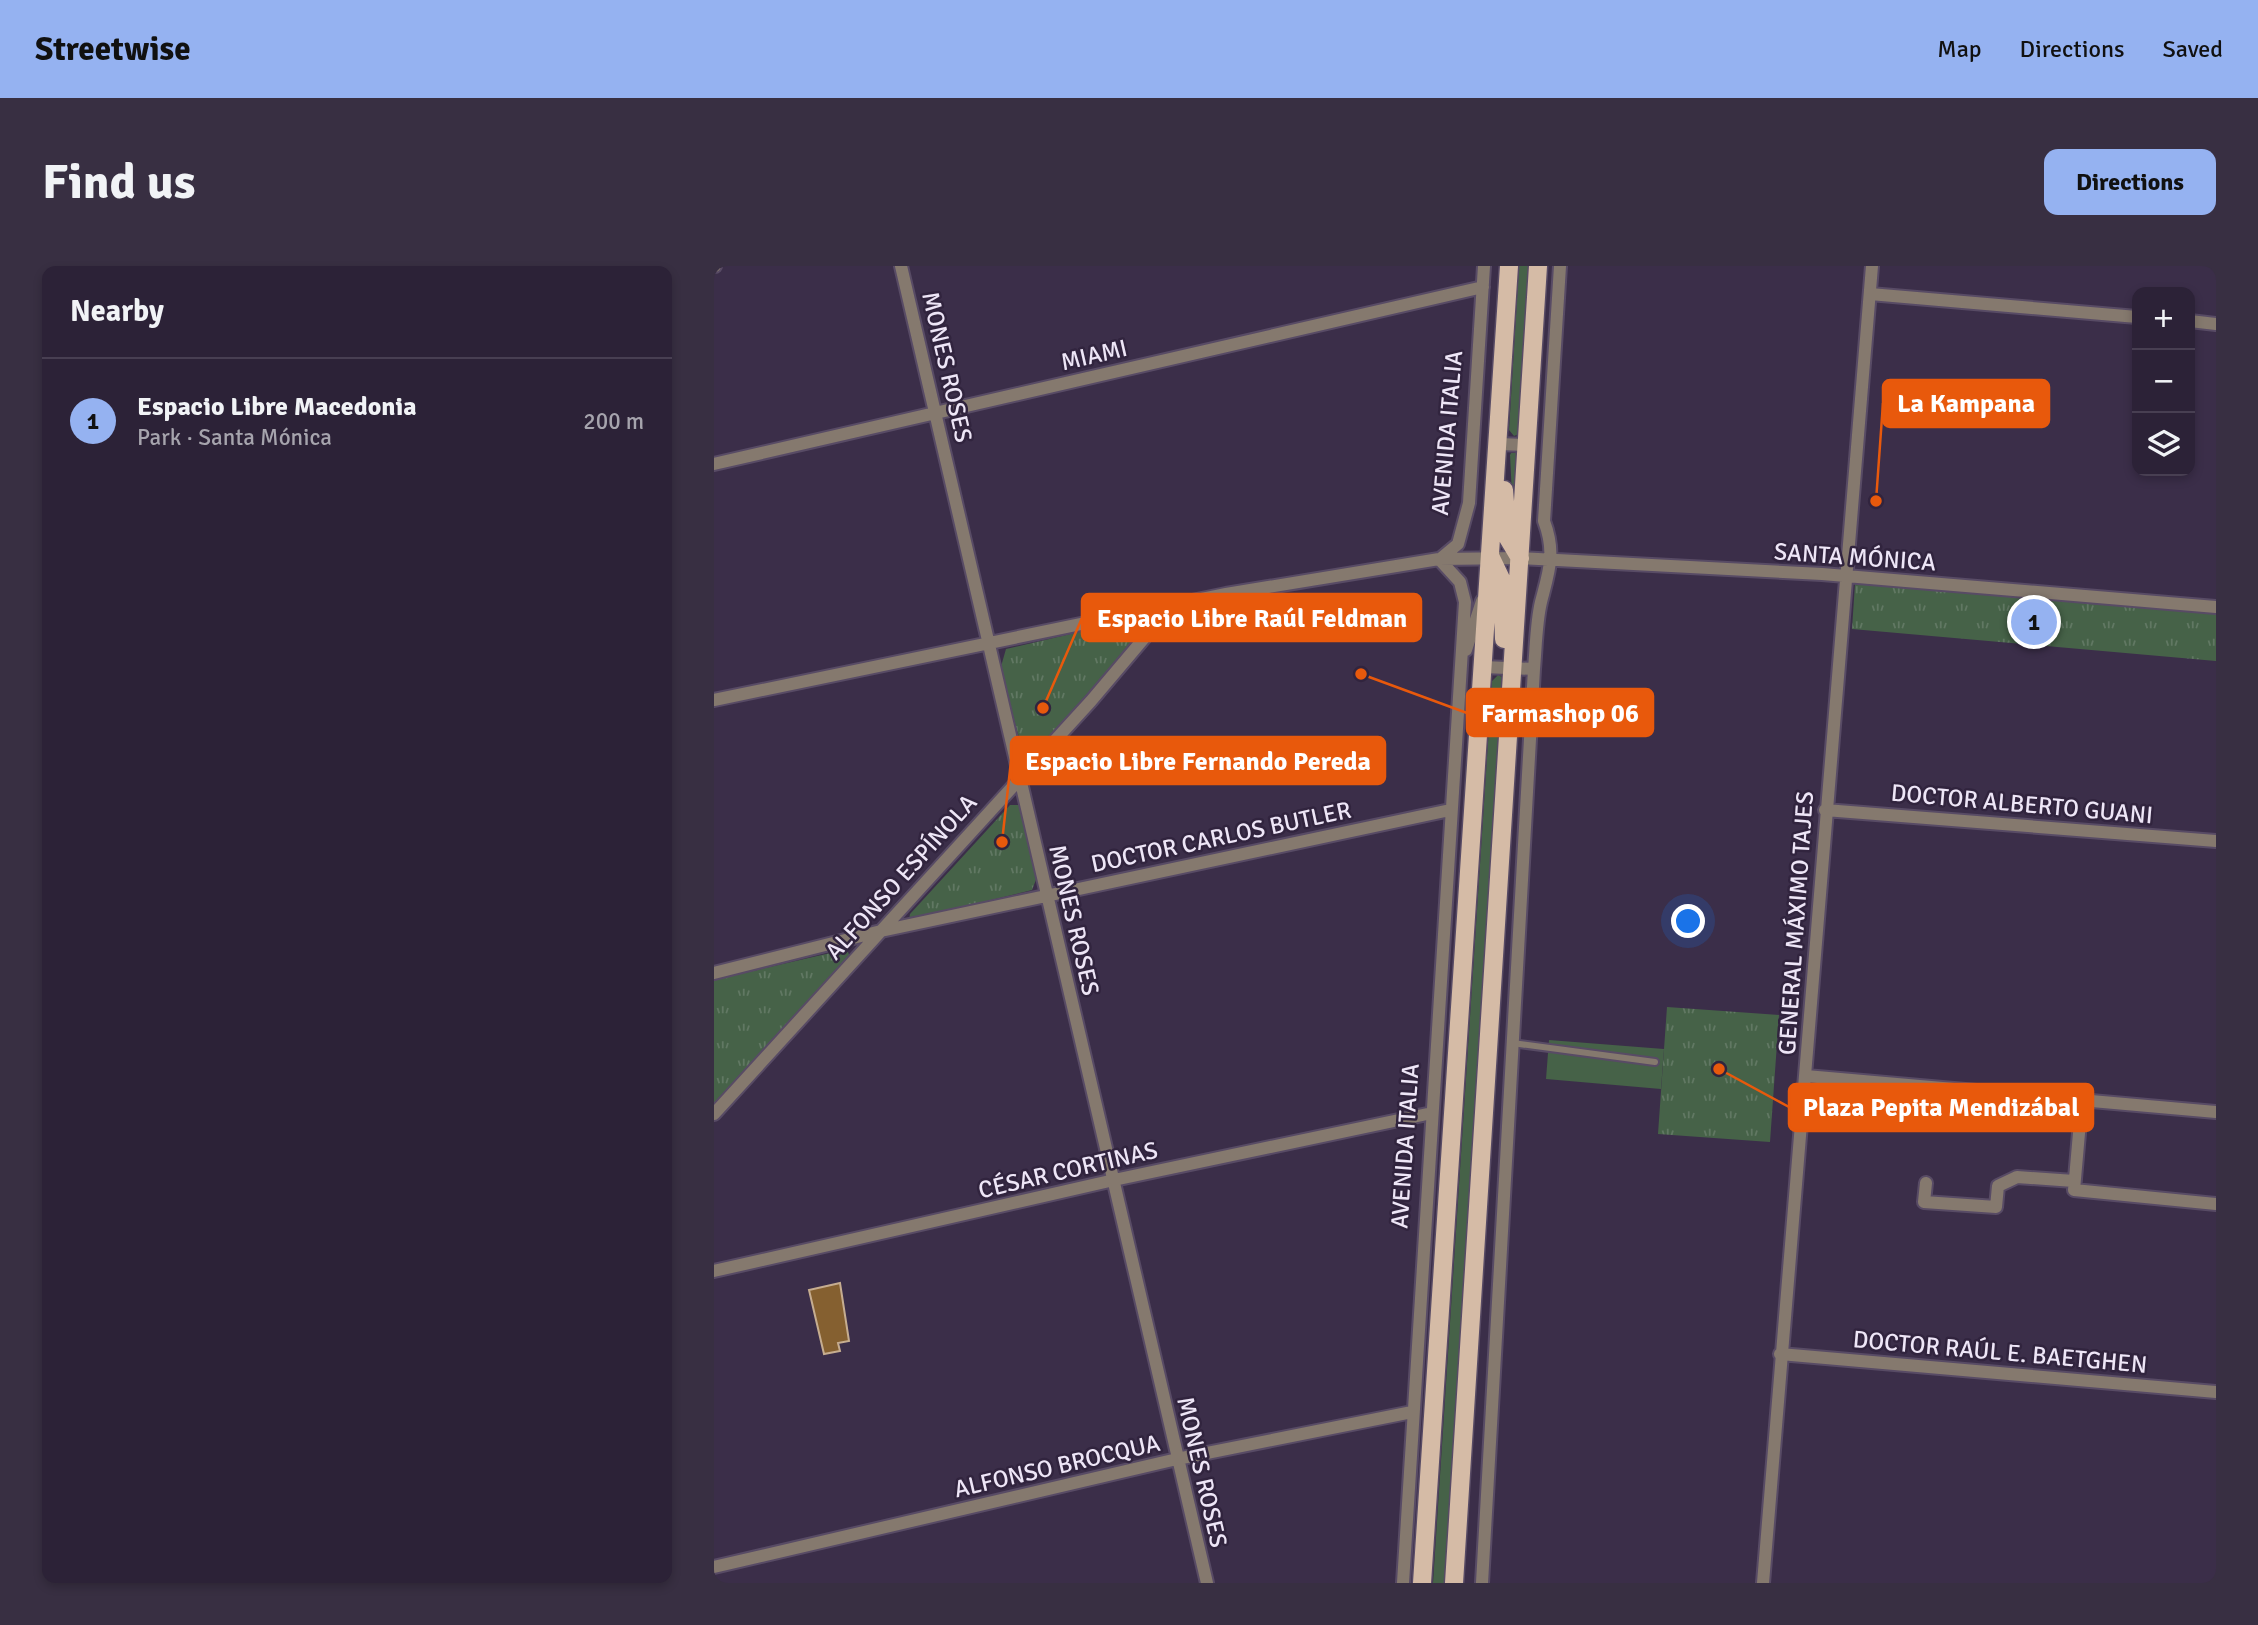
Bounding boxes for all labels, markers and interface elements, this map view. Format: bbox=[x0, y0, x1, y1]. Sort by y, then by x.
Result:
text: Streetwise bbox=[35, 29, 191, 70]
text: Map bbox=[1937, 34, 1982, 64]
text: Directions bbox=[2020, 34, 2125, 64]
text: Saved bbox=[2163, 34, 2223, 64]
button: Directions bbox=[2044, 149, 2216, 215]
text: Find us bbox=[42, 152, 195, 212]
map controls bbox=[2132, 287, 2195, 476]
button: + bbox=[2132, 287, 2195, 350]
street label: MONES ROSES bbox=[915, 289, 979, 445]
text: Nearby bbox=[70, 293, 164, 330]
street label: MIAMI bbox=[1058, 333, 1130, 377]
street label: AVENIDA ITALIA bbox=[1425, 349, 1469, 517]
button: − bbox=[2132, 350, 2195, 413]
callout: La Kampana bbox=[1883, 380, 2049, 427]
text: La Kampana bbox=[1897, 388, 2035, 420]
text: Espacio Libre Macedonia bbox=[137, 391, 417, 423]
text: 1 bbox=[87, 407, 99, 436]
text: 200 m bbox=[583, 407, 644, 436]
button: layers bbox=[2132, 413, 2195, 476]
text: Park · Santa Mónica bbox=[137, 423, 332, 452]
street label: SANTA MÓNICA bbox=[1773, 536, 1937, 578]
callout: Espacio Libre Raúl Feldman bbox=[1082, 594, 1421, 641]
pin: 1 bbox=[2011, 596, 2057, 648]
text: Espacio Libre Raúl Feldman bbox=[1097, 603, 1407, 635]
callout: Farmashop 06 bbox=[1467, 689, 1653, 736]
text: Farmashop 06 bbox=[1481, 698, 1639, 730]
callout: Espacio Libre Fernando Pereda bbox=[1011, 737, 1385, 784]
text: Espacio Libre Fernando Pereda bbox=[1025, 746, 1371, 778]
street label: DOCTOR ALBERTO GUANI bbox=[1890, 778, 2154, 830]
street label: ALFONSO ESPÍNOLA bbox=[819, 788, 983, 966]
street label: GENERAL MÁXIMO TAJES bbox=[1772, 790, 1820, 1056]
street label: DOCTOR CARLOS BUTLER bbox=[1088, 795, 1354, 879]
street label: MONES ROSES bbox=[1042, 842, 1106, 998]
your location bbox=[1671, 904, 1705, 938]
street label: AVENIDA ITALIA bbox=[1384, 1062, 1426, 1230]
callout: Plaza Pepita Mendizábal bbox=[1789, 1084, 2093, 1131]
text: Plaza Pepita Mendizábal bbox=[1803, 1092, 2079, 1124]
street label: CÉSAR CORTINAS bbox=[975, 1135, 1161, 1205]
street label: DOCTOR RAÚL E. BAETGHEN bbox=[1852, 1324, 2148, 1380]
street label: MONES ROSES bbox=[1170, 1394, 1234, 1550]
street label: ALFONSO BROCQUA bbox=[951, 1428, 1163, 1504]

